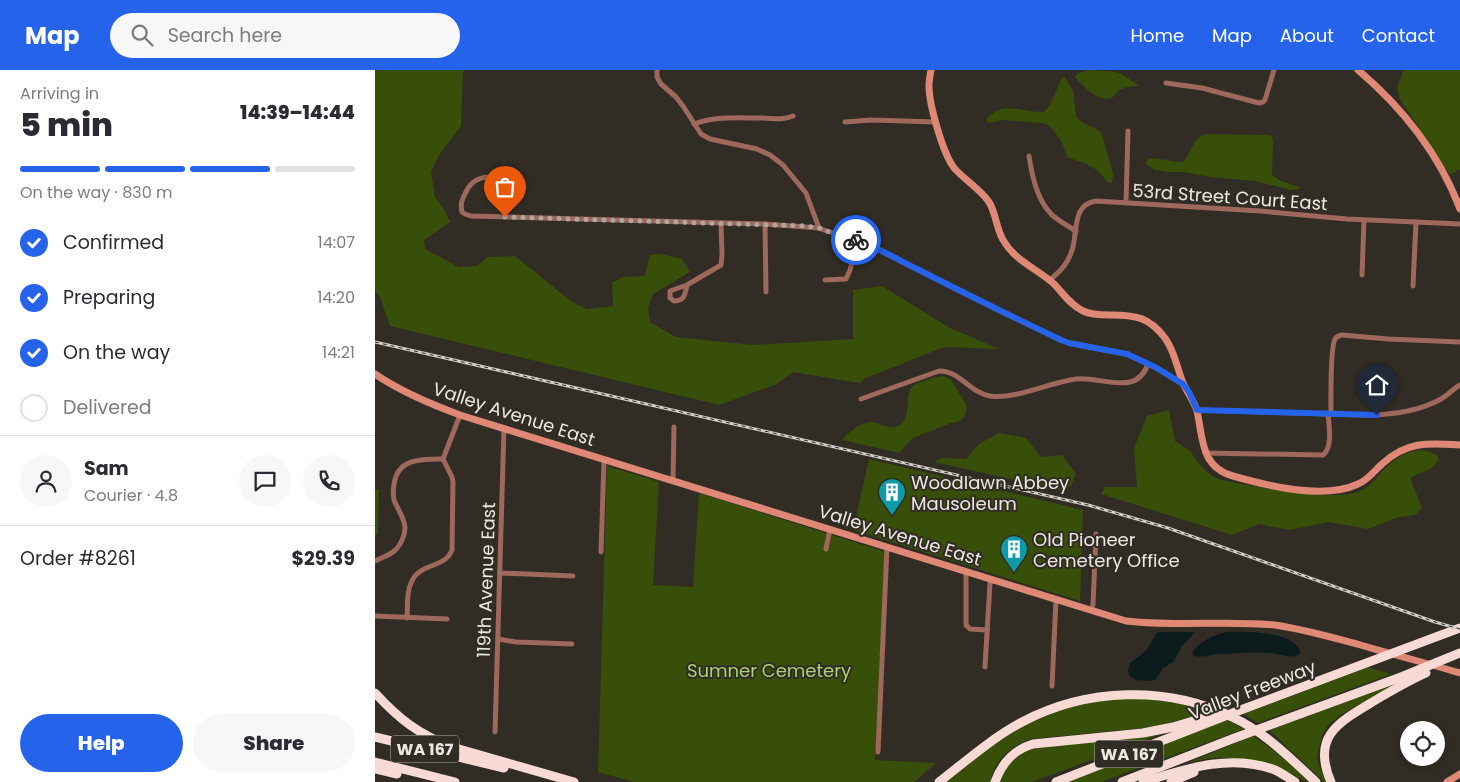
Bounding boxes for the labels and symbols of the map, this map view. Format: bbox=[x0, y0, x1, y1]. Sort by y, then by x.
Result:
pin bbox=[484, 166, 526, 217]
street label: 53rd Street Court East bbox=[1132, 178, 1328, 216]
courier bbox=[831, 215, 881, 265]
pin bbox=[1356, 364, 1398, 415]
street label: Valley Avenue East bbox=[430, 376, 598, 452]
place label: Woodlawn Abbey Mausoleum bbox=[911, 470, 1069, 516]
building icon: Woodlawn Abbey Mausoleum bbox=[877, 477, 907, 516]
street label: Valley Avenue East bbox=[816, 498, 984, 572]
street label: 119th Avenue East bbox=[471, 502, 501, 658]
place label: Old Pioneer Cemetery Office bbox=[1033, 527, 1180, 573]
building icon: Old Pioneer Cemetery Office bbox=[999, 534, 1029, 573]
street label: Valley Freeway bbox=[1185, 654, 1319, 726]
park label: Sumner Cemetery bbox=[687, 658, 851, 683]
road number: WA 167 bbox=[391, 736, 459, 762]
road number: WA 167 bbox=[1095, 741, 1163, 768]

